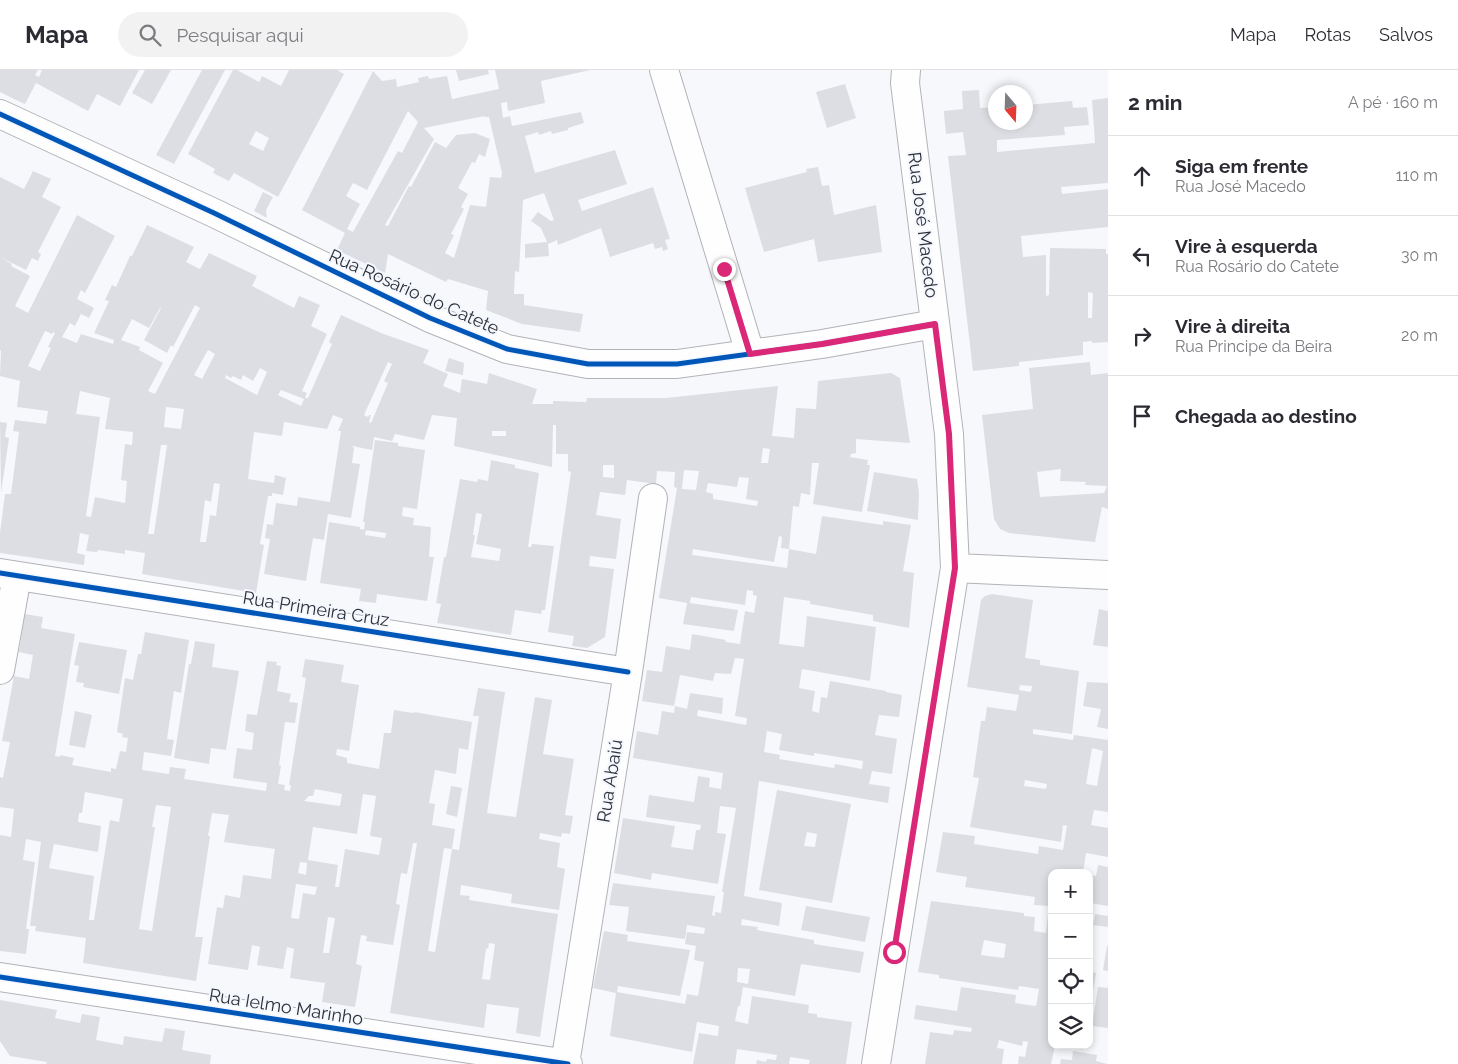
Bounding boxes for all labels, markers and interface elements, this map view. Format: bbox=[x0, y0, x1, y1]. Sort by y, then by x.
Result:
search box bbox=[118, 12, 468, 57]
text: Mapa bbox=[25, 20, 88, 49]
icon: search bbox=[136, 21, 164, 49]
text: Pesquisar aqui bbox=[176, 24, 304, 46]
text: Mapa bbox=[1230, 24, 1276, 45]
text: Rotas bbox=[1304, 24, 1351, 45]
text: Salvos bbox=[1379, 24, 1433, 45]
north arrow bbox=[988, 85, 1033, 130]
text: 2 min bbox=[1128, 90, 1182, 115]
text: A pé · 160 m bbox=[1348, 93, 1438, 112]
street label: Rua José Macedo bbox=[904, 151, 943, 299]
text: Siga em frente bbox=[1175, 155, 1308, 177]
icon: ahead bbox=[1128, 162, 1156, 190]
text: 110 m bbox=[1396, 166, 1438, 185]
text: Rua José Macedo bbox=[1175, 177, 1306, 196]
text: Vire à esquerda bbox=[1175, 235, 1318, 257]
icon: left bbox=[1128, 242, 1156, 270]
street label: Rua Rosário do Catete bbox=[326, 244, 503, 339]
text: 30 m bbox=[1401, 246, 1438, 265]
text: Rua Rosário do Catete bbox=[1175, 257, 1339, 276]
route end bbox=[713, 258, 736, 281]
text: Vire à direita bbox=[1175, 315, 1290, 337]
icon: right bbox=[1128, 322, 1156, 350]
text: 20 m bbox=[1401, 326, 1438, 345]
text: Rua Principe da Beira bbox=[1175, 337, 1332, 356]
icon: arrive bbox=[1128, 402, 1156, 430]
text: Chegada ao destino bbox=[1175, 405, 1357, 427]
street label: Rua Primeira Cruz bbox=[241, 587, 391, 630]
street label: Rua Abaiú bbox=[593, 738, 626, 824]
map controls bbox=[1048, 869, 1093, 1049]
button: + bbox=[1048, 869, 1093, 914]
button: − bbox=[1048, 914, 1093, 959]
route start bbox=[883, 941, 906, 964]
button: locate bbox=[1048, 959, 1093, 1004]
street label: Rua Ielmo Marinho bbox=[208, 984, 365, 1029]
button: layers bbox=[1048, 1004, 1093, 1049]

